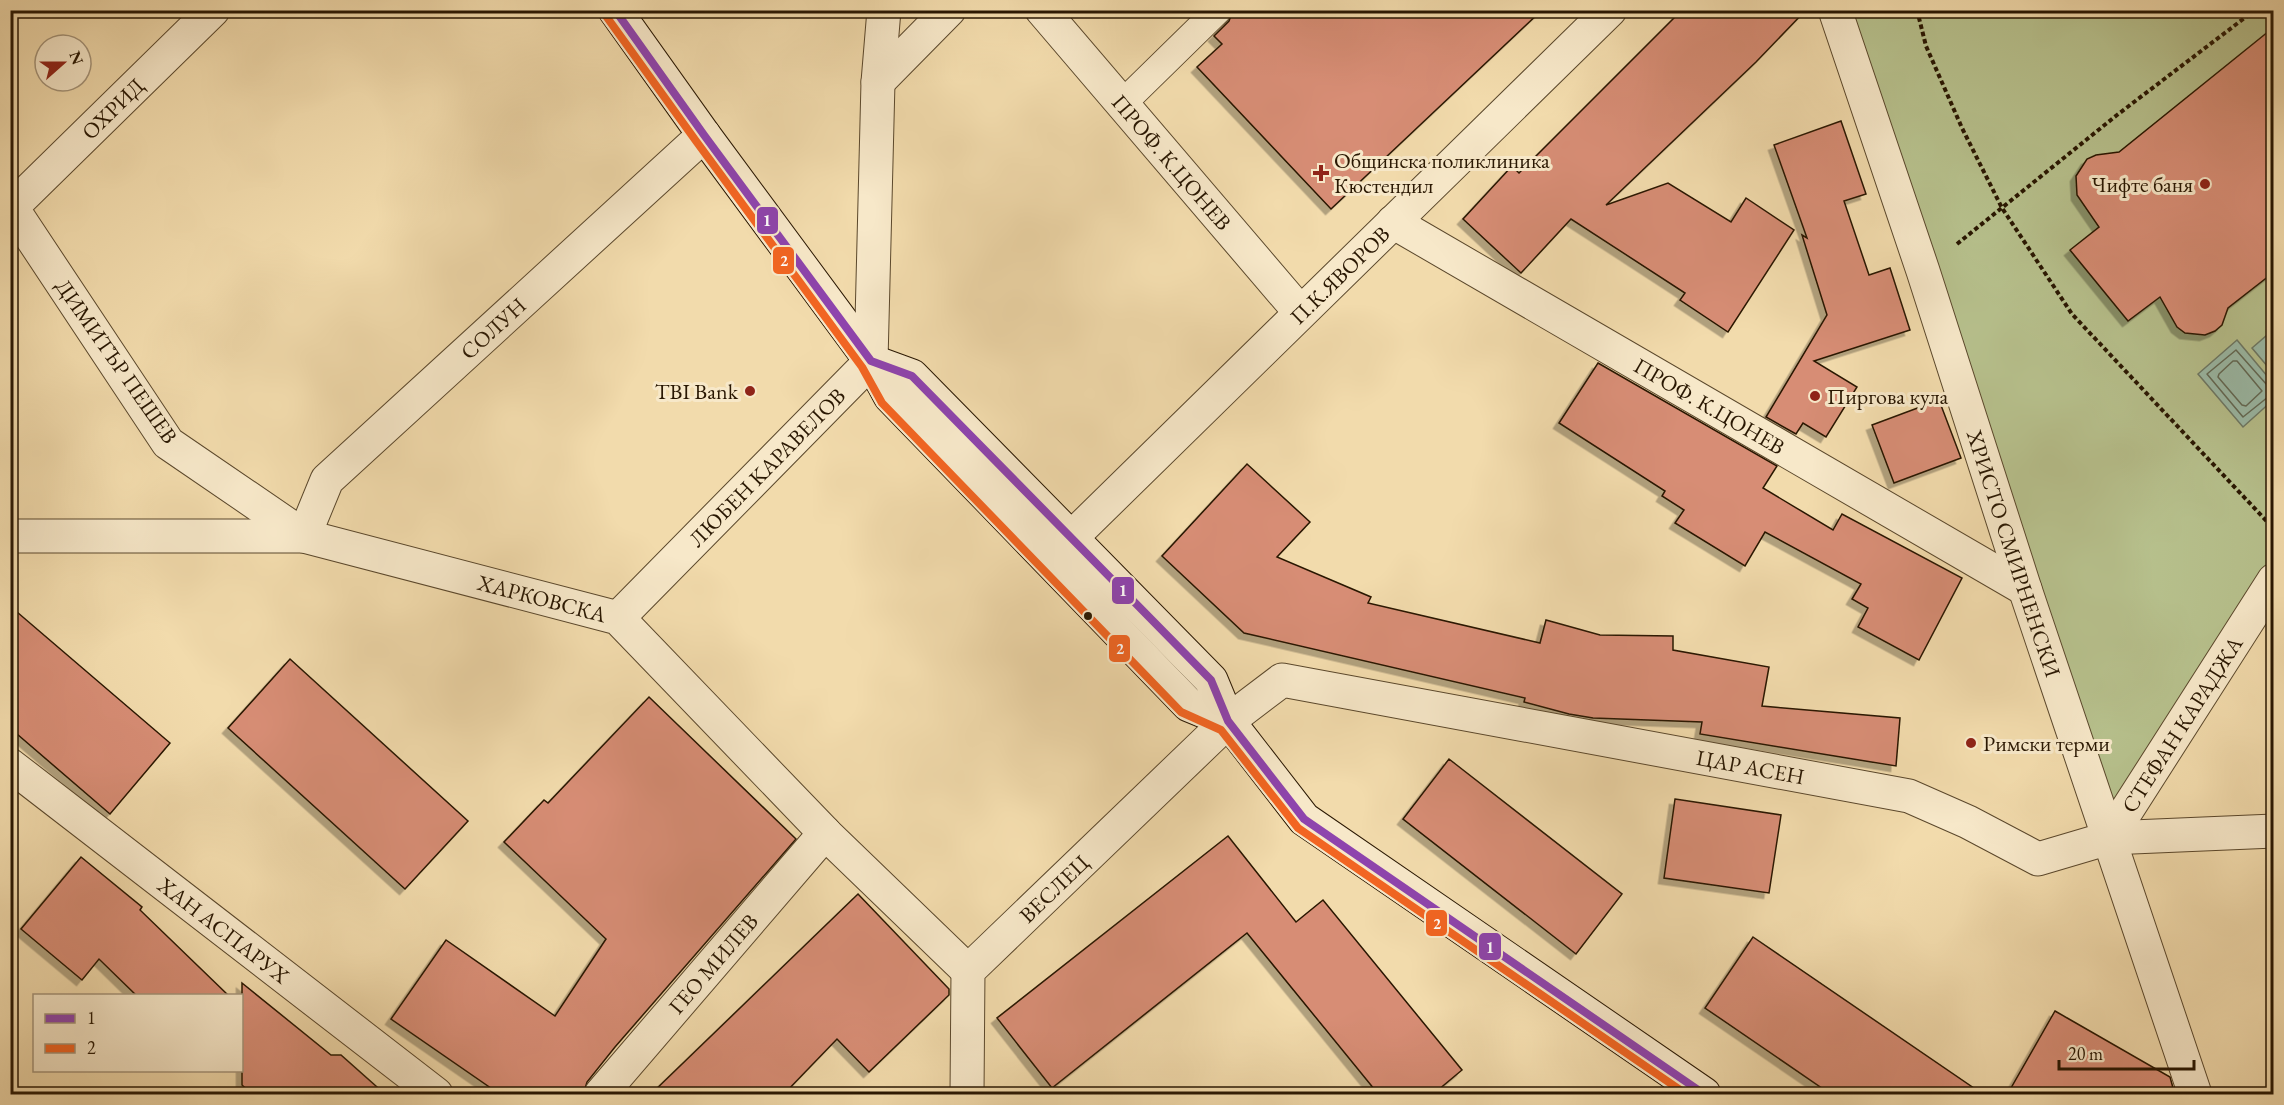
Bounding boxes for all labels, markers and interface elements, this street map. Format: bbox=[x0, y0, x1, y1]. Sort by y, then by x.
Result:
north arrow bbox=[33, 33, 93, 93]
text: N bbox=[64, 48, 89, 68]
street label: ОХРИД bbox=[75, 71, 151, 146]
street label: ПРОФ. К.ЦОНЕВ bbox=[1105, 88, 1238, 237]
place label: Общинска поликлиника Кюстендил bbox=[1334, 146, 1550, 200]
marker: Общинска поликлиника Кюстендил bbox=[1312, 164, 1330, 182]
place label: Чифте баня bbox=[2092, 170, 2193, 199]
marker: Чифте баня bbox=[2198, 177, 2212, 191]
line badge: 1 bbox=[756, 206, 779, 235]
text: 1 bbox=[763, 210, 771, 231]
street label: П.К.ЯВОРОВ bbox=[1284, 220, 1396, 331]
line badge: 2 bbox=[772, 246, 795, 275]
text: 2 bbox=[780, 250, 789, 271]
street label: ДИМИТЪР ПЕШЕВ bbox=[49, 273, 184, 449]
street label: СОЛУН bbox=[454, 291, 532, 366]
street label: ПРОФ. К.ЦОНЕВ bbox=[1628, 351, 1790, 462]
place label: TBI Bank bbox=[655, 377, 739, 406]
street label: ЛЮБЕН KАРАВЕЛОВ bbox=[682, 381, 852, 553]
place label: Пиргова кула bbox=[1827, 382, 1949, 411]
marker: TBI Bank bbox=[743, 384, 757, 398]
marker: Пиргова кула bbox=[1808, 389, 1822, 403]
street label: ХРИСТО СМИРНЕНСКИ bbox=[1960, 425, 2068, 681]
street label: ХАРКОВСКА bbox=[474, 568, 610, 629]
line badge: 1 bbox=[1111, 576, 1135, 605]
text: 1 bbox=[1119, 580, 1127, 601]
unlabelled marker bbox=[1082, 610, 1094, 622]
street label: СТЕФАН КАРАДЖА bbox=[2115, 630, 2250, 818]
line badge: 2 bbox=[1108, 634, 1131, 663]
text: 2 bbox=[1116, 638, 1125, 659]
place label: Римски терми bbox=[1983, 729, 2110, 758]
marker: Римски терми bbox=[1964, 736, 1978, 750]
street label: ЦАР АСЕН bbox=[1694, 743, 1807, 791]
street label: ВЕСЛЕЦ bbox=[1013, 849, 1095, 929]
street label: ХАН АСПАРУХ bbox=[151, 870, 295, 991]
street label: ГЕО МИЛЕВ bbox=[662, 907, 765, 1020]
line badge: 2 bbox=[1425, 909, 1448, 937]
text: 2 bbox=[1433, 913, 1442, 934]
line badge: 1 bbox=[1478, 932, 1502, 961]
text: 1 bbox=[1486, 937, 1494, 958]
legend bbox=[33, 994, 243, 1072]
text: 1 bbox=[87, 1006, 96, 1029]
scale bar bbox=[2059, 1033, 2194, 1071]
text: 2 bbox=[87, 1036, 96, 1059]
text: 20 m bbox=[2068, 1042, 2103, 1065]

